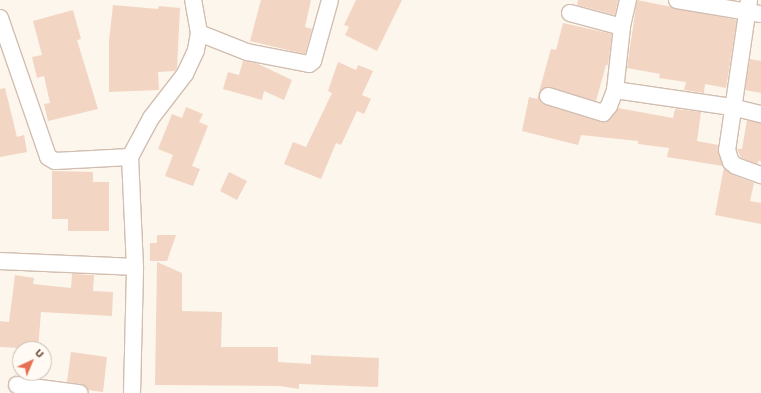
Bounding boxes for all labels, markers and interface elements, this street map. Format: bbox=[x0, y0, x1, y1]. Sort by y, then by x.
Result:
north arrow bbox=[12, 341, 52, 381]
text: U bbox=[31, 345, 48, 362]

